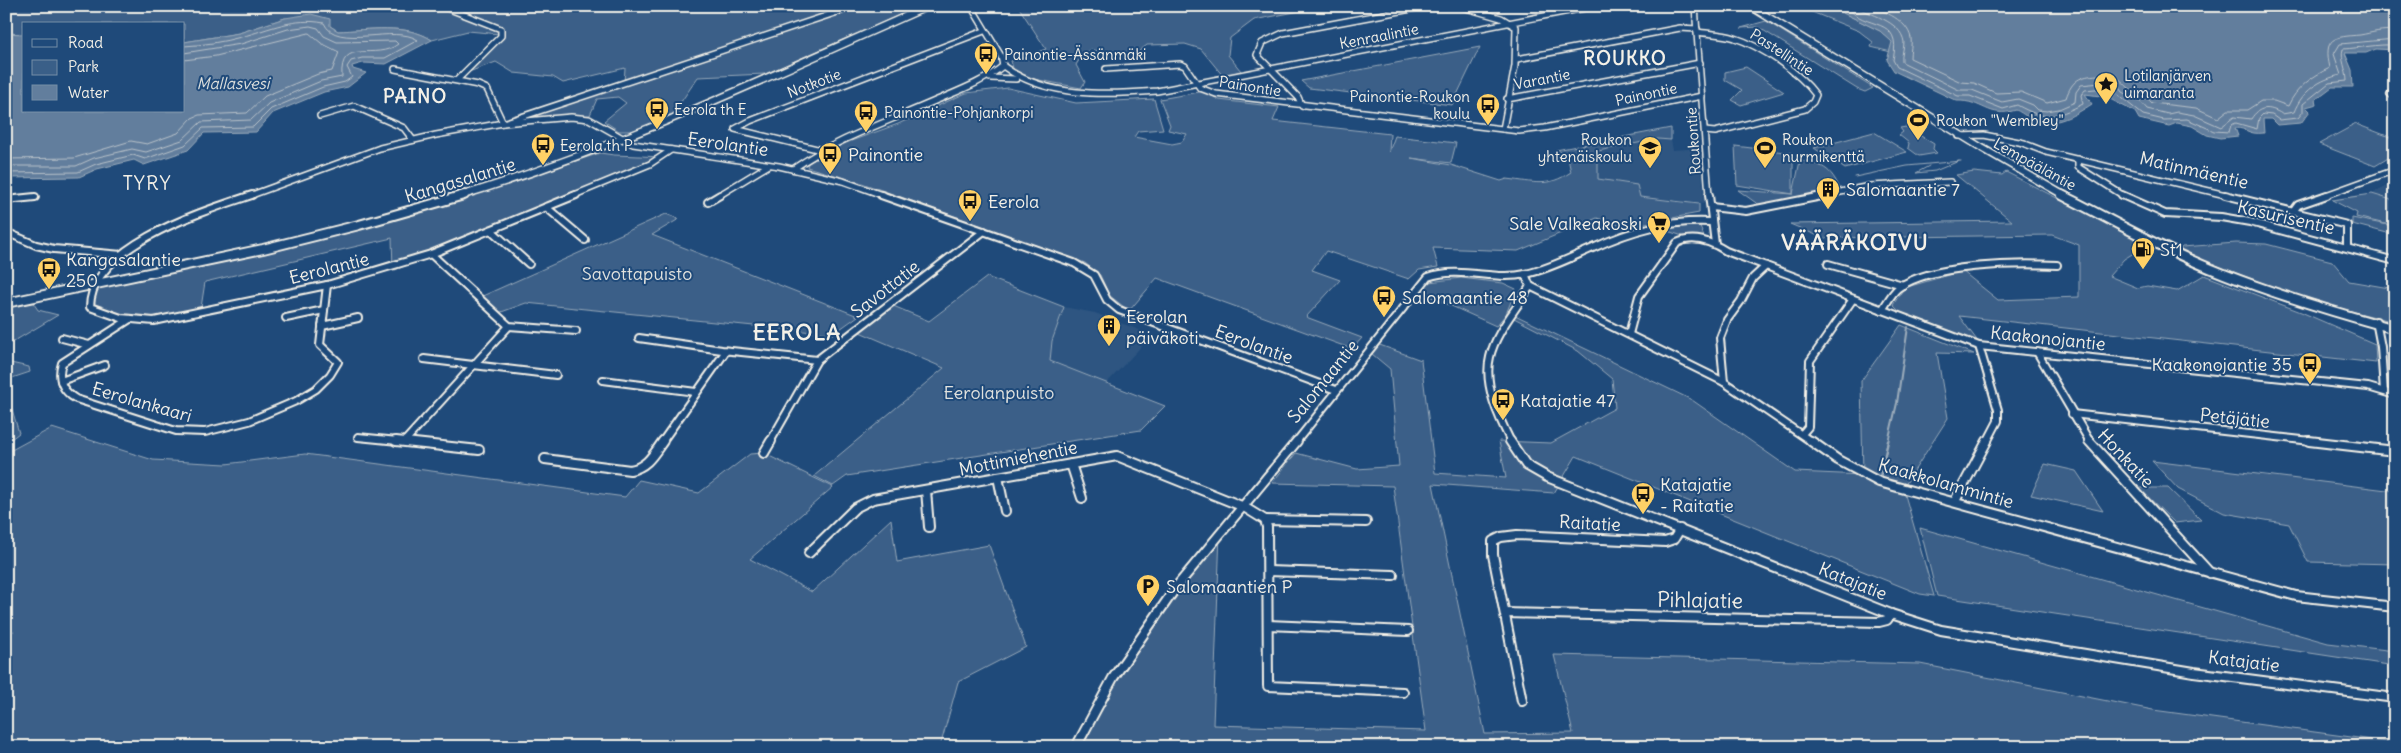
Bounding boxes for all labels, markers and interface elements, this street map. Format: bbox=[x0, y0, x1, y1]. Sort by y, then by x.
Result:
street label: Kenraalintie bbox=[1338, 19, 1420, 53]
legend bbox=[22, 22, 185, 112]
street label: Pastellintie bbox=[1747, 24, 1817, 80]
text: Road bbox=[68, 33, 103, 52]
bus stop icon: Painontie-Ässänmäki bbox=[973, 41, 999, 75]
place label: Painontie-Ässänmäki bbox=[1004, 45, 1146, 64]
district label: ROUKKO bbox=[1583, 46, 1667, 70]
text: Park bbox=[68, 57, 99, 76]
street label: Notkotie bbox=[784, 64, 844, 102]
street label: Varantie bbox=[1512, 64, 1572, 94]
place label: Lotilanjärven uimaranta bbox=[2124, 66, 2212, 102]
place icon: Lotilanjärven uimaranta bbox=[2093, 71, 2119, 105]
street label: Painontie bbox=[1218, 72, 1282, 100]
water label: Mallasvesi bbox=[197, 73, 272, 93]
street label: Painontie bbox=[1613, 78, 1679, 110]
text: Water bbox=[68, 83, 109, 102]
district label: PAINO bbox=[383, 84, 447, 108]
place label: Painontie-Roukon koulu bbox=[1350, 87, 1470, 123]
bus stop icon: Painontie-Roukon koulu bbox=[1475, 92, 1501, 126]
bus stop icon: Eerola th E bbox=[644, 96, 670, 130]
bus stop icon: Painontie-Pohjankorpi bbox=[853, 99, 879, 133]
place label: Eerola th E bbox=[674, 100, 747, 119]
place label: Painontie-Pohjankorpi bbox=[884, 103, 1034, 122]
street label: Roukontie bbox=[1681, 107, 1705, 175]
sports icon: Roukon "Wembley" bbox=[1905, 107, 1931, 141]
place label: Roukon "Wembley" bbox=[1936, 111, 2064, 130]
street label: Eerolantie bbox=[686, 127, 770, 161]
place label: Roukon yhtenäiskoulu bbox=[1538, 130, 1632, 166]
place label: Roukon nurmikenttä bbox=[1782, 130, 1865, 166]
bus stop icon: Eerola th P bbox=[530, 132, 556, 166]
street label: Lempääläntie bbox=[1990, 134, 2080, 194]
school or university icon: Roukon yhtenäiskoulu bbox=[1637, 135, 1663, 169]
sports icon: Roukon nurmikenttä bbox=[1752, 135, 1778, 169]
place label: Eerola th P bbox=[560, 136, 633, 155]
bus stop icon: Painontie bbox=[817, 141, 843, 175]
place label: Painontie bbox=[848, 143, 923, 166]
street label: Matinmäentie bbox=[2137, 146, 2251, 194]
street label: Kangasalantie bbox=[402, 152, 518, 208]
district label: TYRY bbox=[122, 170, 172, 195]
building icon: Salomaantie 7 bbox=[1815, 176, 1841, 210]
place label: Salomaantie 7 bbox=[1846, 178, 1960, 201]
bus stop icon: Eerola bbox=[957, 188, 983, 222]
place label: Eerola bbox=[988, 190, 1039, 213]
street label: Kasurisentie bbox=[2235, 195, 2337, 239]
supermarket icon: Sale Valkeakoski bbox=[1646, 210, 1672, 244]
place label: Sale Valkeakoski bbox=[1509, 212, 1642, 235]
district label: VÄÄRÄKOIVU bbox=[1781, 228, 1929, 256]
fuel station icon: St1 bbox=[2130, 236, 2156, 270]
place label: St1 bbox=[2160, 238, 2183, 261]
street label: Eerolantie bbox=[287, 247, 371, 289]
place label: Kangasalantie 250 bbox=[66, 248, 181, 292]
street label: Savottatie bbox=[846, 255, 924, 323]
bus stop icon: Kangasalantie 250 bbox=[36, 256, 62, 290]
park label: Savottapuisto bbox=[582, 262, 692, 285]
bus stop icon: Salomaantie 48 bbox=[1371, 284, 1397, 318]
place label: Salomaantie 48 bbox=[1402, 286, 1528, 309]
place label: Eerolan päiväkoti bbox=[1126, 305, 1199, 349]
building icon: Eerolan päiväkoti bbox=[1096, 313, 1122, 347]
district label: EEROLA bbox=[753, 318, 841, 346]
street label: Eerolantie bbox=[1212, 319, 1296, 369]
street label: Kaakonojantie bbox=[1989, 321, 2107, 355]
street label: Salomaantie bbox=[1282, 335, 1364, 427]
bus stop icon: Kaakonojantie 35 bbox=[2297, 351, 2323, 385]
place label: Kaakonojantie 35 bbox=[2152, 353, 2292, 376]
street label: Eerolankaari bbox=[89, 377, 195, 427]
park label: Eerolanpuisto bbox=[944, 381, 1054, 404]
bus stop icon: Katajatie 47 bbox=[1490, 387, 1516, 421]
place label: Katajatie 47 bbox=[1520, 389, 1615, 412]
street label: Petäjätie bbox=[2199, 403, 2271, 433]
street label: Honkatie bbox=[2093, 424, 2159, 492]
street label: Mottimiehentie bbox=[957, 435, 1079, 481]
street label: Kaakkolammintie bbox=[1876, 453, 2016, 513]
place label: Katajatie - Raitatie bbox=[1660, 473, 1734, 517]
bus stop icon: Katajatie - Raitatie bbox=[1630, 481, 1656, 515]
street label: Raitatie bbox=[1559, 510, 1621, 536]
street label: Katajatie bbox=[1815, 557, 1891, 605]
parking icon: Salomaantien P bbox=[1135, 573, 1161, 607]
place label: Salomaantien P bbox=[1166, 575, 1292, 598]
street label: Pihlajatie bbox=[1657, 586, 1743, 614]
street label: Katajatie bbox=[2207, 645, 2281, 677]

